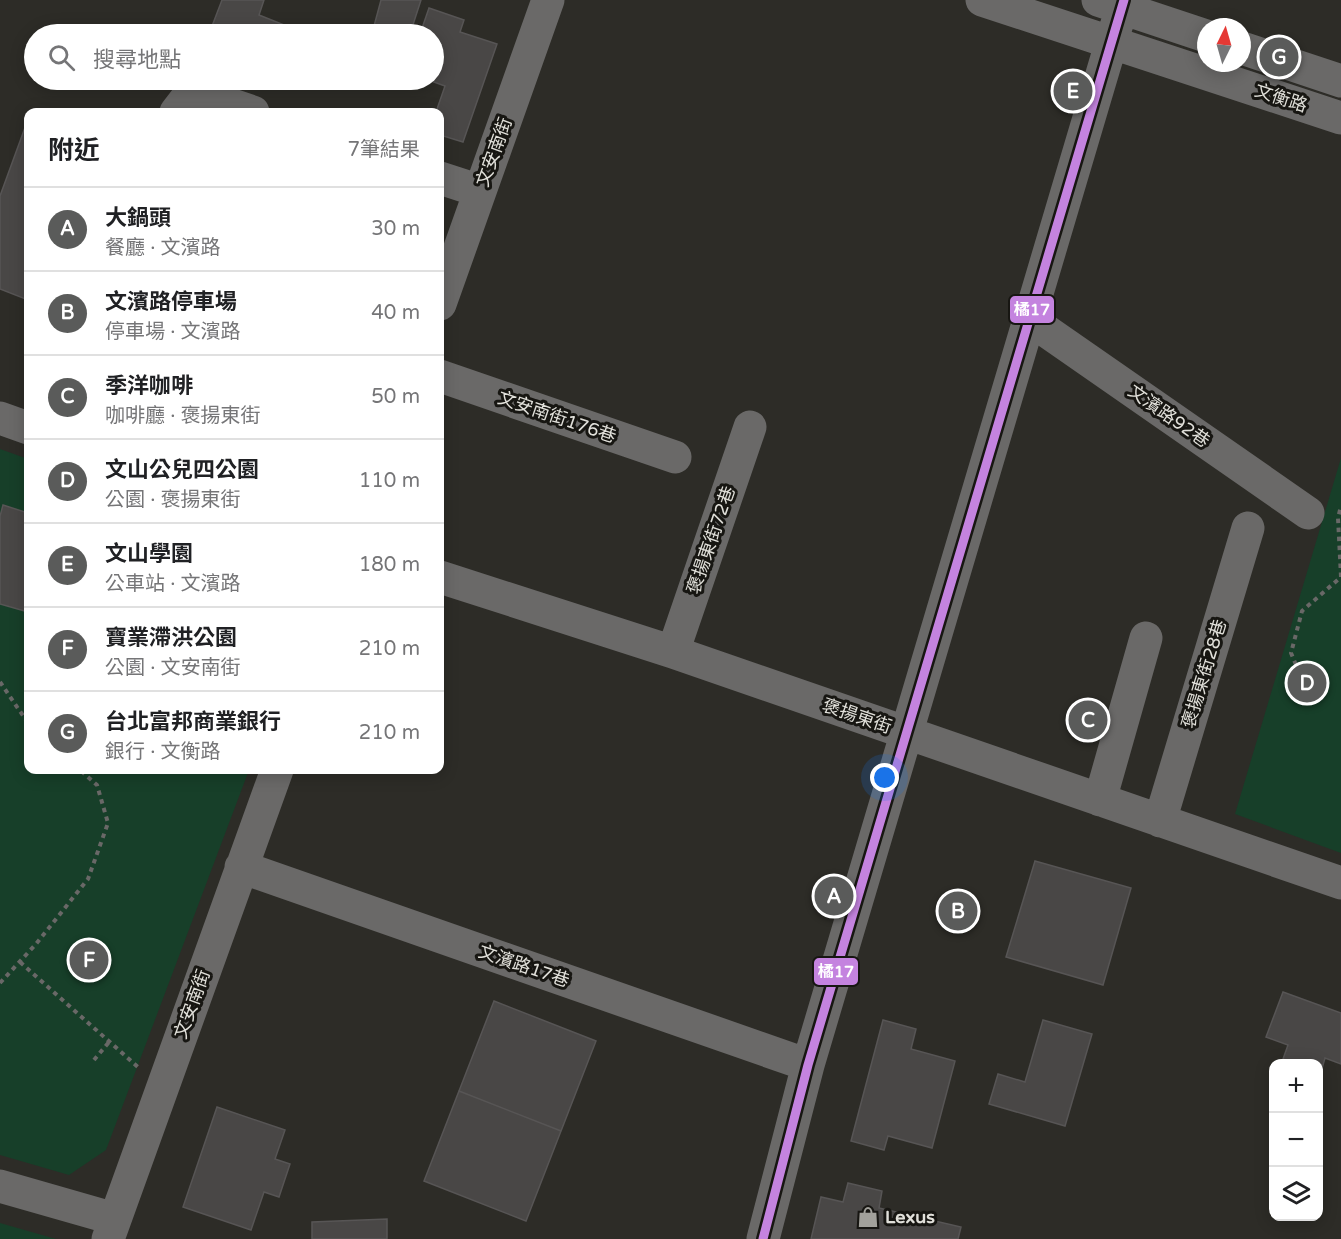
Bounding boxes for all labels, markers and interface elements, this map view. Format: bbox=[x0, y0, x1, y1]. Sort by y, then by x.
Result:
north arrow bbox=[1197, 18, 1251, 72]
search box bbox=[24, 24, 444, 90]
pin: G bbox=[1260, 34, 1298, 80]
icon: search bbox=[45, 41, 78, 74]
text: 搜尋地點 bbox=[93, 47, 181, 73]
pin: E bbox=[1054, 68, 1092, 113]
street label: 文衡路 bbox=[1252, 79, 1310, 117]
street label: 文安南街 bbox=[471, 114, 517, 190]
text: 附近 bbox=[48, 135, 100, 166]
text: 7筆結果 bbox=[347, 138, 420, 162]
text: 大鍋頭 bbox=[105, 205, 171, 231]
text: A bbox=[60, 217, 75, 241]
text: 30 m bbox=[371, 217, 420, 241]
text: 餐廳 · 文濱路 bbox=[105, 236, 221, 260]
text: 文濱路停車場 bbox=[105, 289, 237, 315]
line badge: 橘17 bbox=[1009, 295, 1055, 324]
text: 橘17 bbox=[1013, 300, 1050, 320]
text: B bbox=[61, 301, 74, 325]
text: 40 m bbox=[371, 301, 420, 325]
text: 停車場 · 文濱路 bbox=[105, 320, 241, 344]
text: 季洋咖啡 bbox=[105, 373, 193, 399]
street label: 文濱路92巷 bbox=[1124, 380, 1214, 452]
text: C bbox=[61, 385, 74, 409]
text: 50 m bbox=[371, 385, 420, 409]
street label: 文安南街176巷 bbox=[495, 386, 619, 448]
text: 咖啡廳 · 褒揚東街 bbox=[105, 404, 261, 428]
text: 文山公兒四公園 bbox=[105, 457, 259, 483]
text: D bbox=[60, 469, 75, 493]
text: 110 m bbox=[359, 469, 420, 493]
street label: 褒揚東街72巷 bbox=[682, 483, 740, 597]
text: 公園 · 褒揚東街 bbox=[105, 488, 241, 512]
text: 文山學園 bbox=[105, 541, 193, 567]
text: E bbox=[61, 553, 74, 577]
text: 180 m bbox=[359, 553, 420, 577]
text: 公車站 · 文濱路 bbox=[105, 572, 241, 596]
street label: 褒揚東街28巷 bbox=[1177, 617, 1231, 731]
text: 寶業滯洪公園 bbox=[105, 625, 237, 651]
text: F bbox=[61, 637, 74, 661]
text: 210 m bbox=[359, 637, 420, 661]
text: 公園 · 文安南街 bbox=[105, 656, 241, 680]
pin: D bbox=[1288, 660, 1326, 706]
street label: 褒揚東街 bbox=[819, 694, 895, 738]
pin: C bbox=[1068, 698, 1108, 742]
text: 台北富邦商業銀行 bbox=[105, 709, 281, 735]
text: G bbox=[60, 721, 75, 745]
text: 210 m bbox=[359, 721, 420, 745]
text: 銀行 · 文衡路 bbox=[105, 740, 221, 764]
your location bbox=[870, 763, 899, 792]
pin: A bbox=[814, 874, 854, 918]
pin: B bbox=[938, 888, 978, 934]
pin: F bbox=[70, 938, 109, 982]
street label: 文濱路17巷 bbox=[476, 940, 572, 992]
line badge: 橘17 bbox=[813, 957, 859, 986]
text: 橘17 bbox=[817, 962, 854, 982]
street label: 文安南街 bbox=[169, 966, 215, 1042]
map controls bbox=[1269, 1059, 1323, 1221]
button: + bbox=[1269, 1059, 1323, 1113]
button: − bbox=[1269, 1113, 1323, 1167]
button: layers bbox=[1269, 1167, 1323, 1221]
shop icon: Lexus bbox=[856, 1205, 880, 1229]
place label: Lexus bbox=[885, 1206, 935, 1228]

